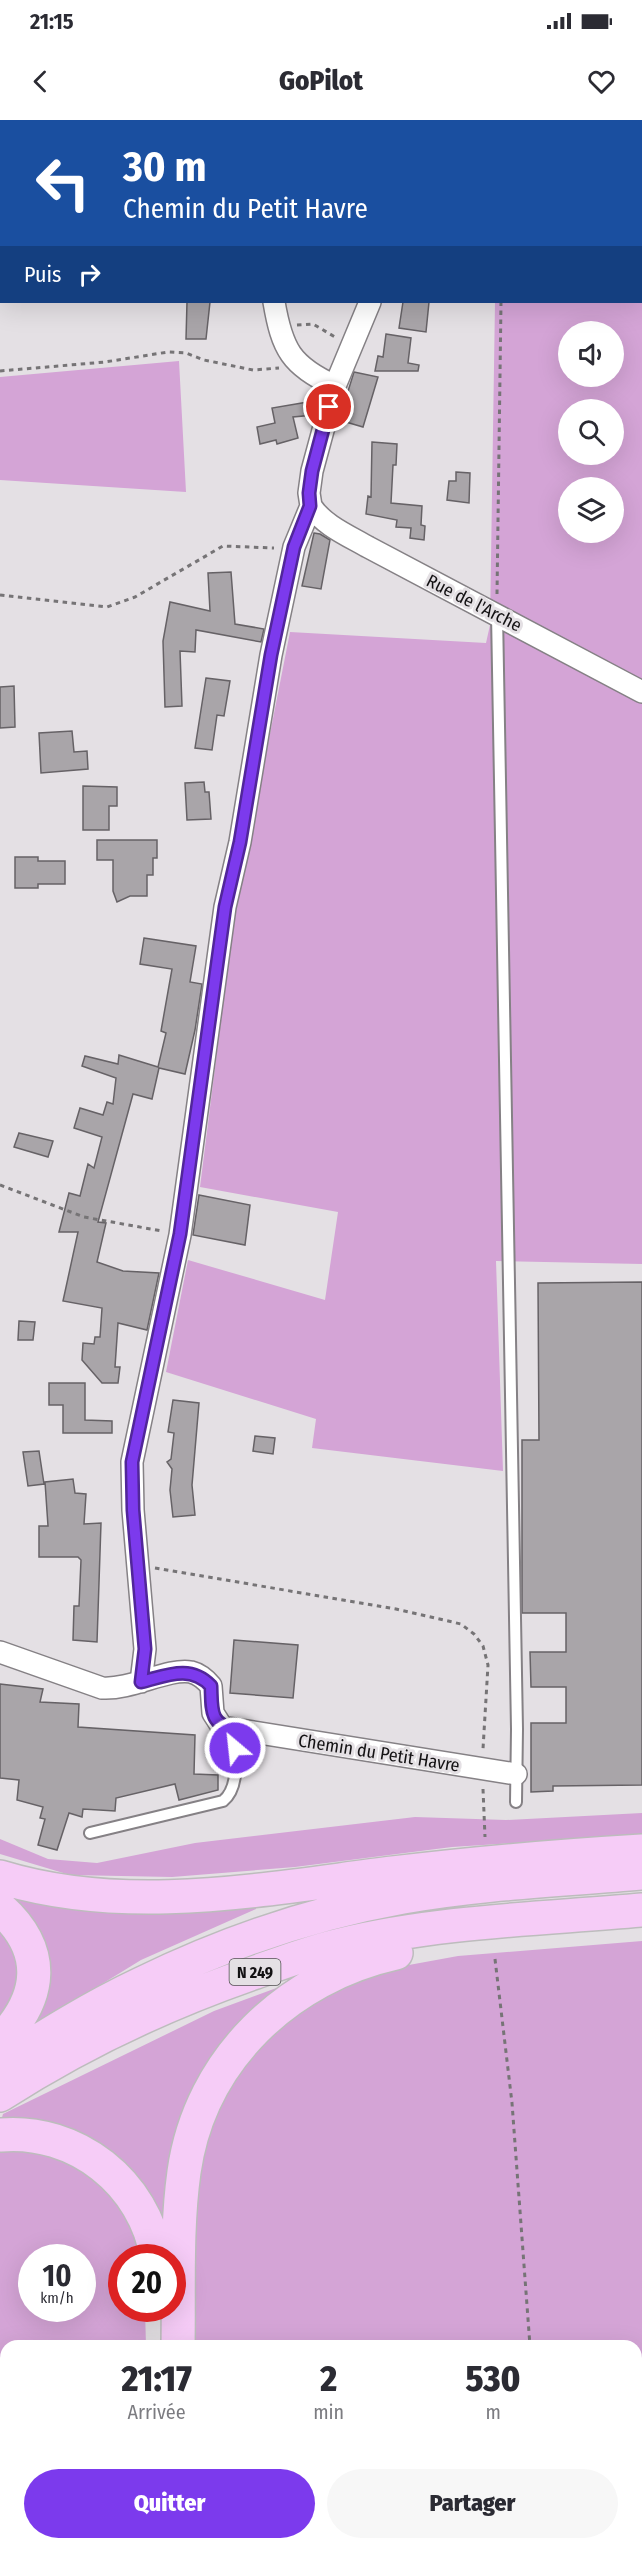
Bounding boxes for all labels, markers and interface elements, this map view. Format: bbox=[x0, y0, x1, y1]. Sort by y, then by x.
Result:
text: 21:15 bbox=[30, 8, 74, 35]
icon: back bbox=[24, 65, 57, 98]
text: GoPilot bbox=[279, 65, 363, 97]
icon: heart bbox=[585, 65, 618, 98]
text: 30 m bbox=[123, 142, 207, 192]
icon: left bbox=[24, 144, 102, 222]
text: Chemin du Petit Havre bbox=[123, 193, 368, 225]
icon: right bbox=[73, 258, 106, 291]
text: Puis bbox=[24, 261, 61, 288]
map controls bbox=[558, 321, 624, 543]
button: sound bbox=[558, 321, 624, 387]
pin bbox=[303, 381, 354, 432]
icon: arrive bbox=[312, 390, 345, 423]
button: search bbox=[558, 399, 624, 465]
button: layers bbox=[558, 477, 624, 543]
street label: Rue de l'Arche bbox=[423, 570, 525, 636]
position arrow bbox=[203, 1716, 267, 1780]
street label: Chemin du Petit Havre bbox=[297, 1729, 461, 1777]
road number: N 249 bbox=[230, 1959, 280, 1985]
speed limit sign: 20 bbox=[108, 2244, 186, 2322]
text: 10 bbox=[42, 2258, 72, 2294]
text: km/h bbox=[40, 2289, 74, 2307]
text: 21:17 bbox=[121, 2357, 192, 2401]
text: 2 bbox=[320, 2357, 337, 2401]
text: 530 bbox=[466, 2357, 521, 2401]
text: Arrivée bbox=[128, 2400, 186, 2424]
text: min bbox=[313, 2400, 344, 2424]
text: m bbox=[485, 2400, 501, 2424]
button: Quitter bbox=[24, 2469, 315, 2538]
button: Partager bbox=[327, 2469, 618, 2538]

